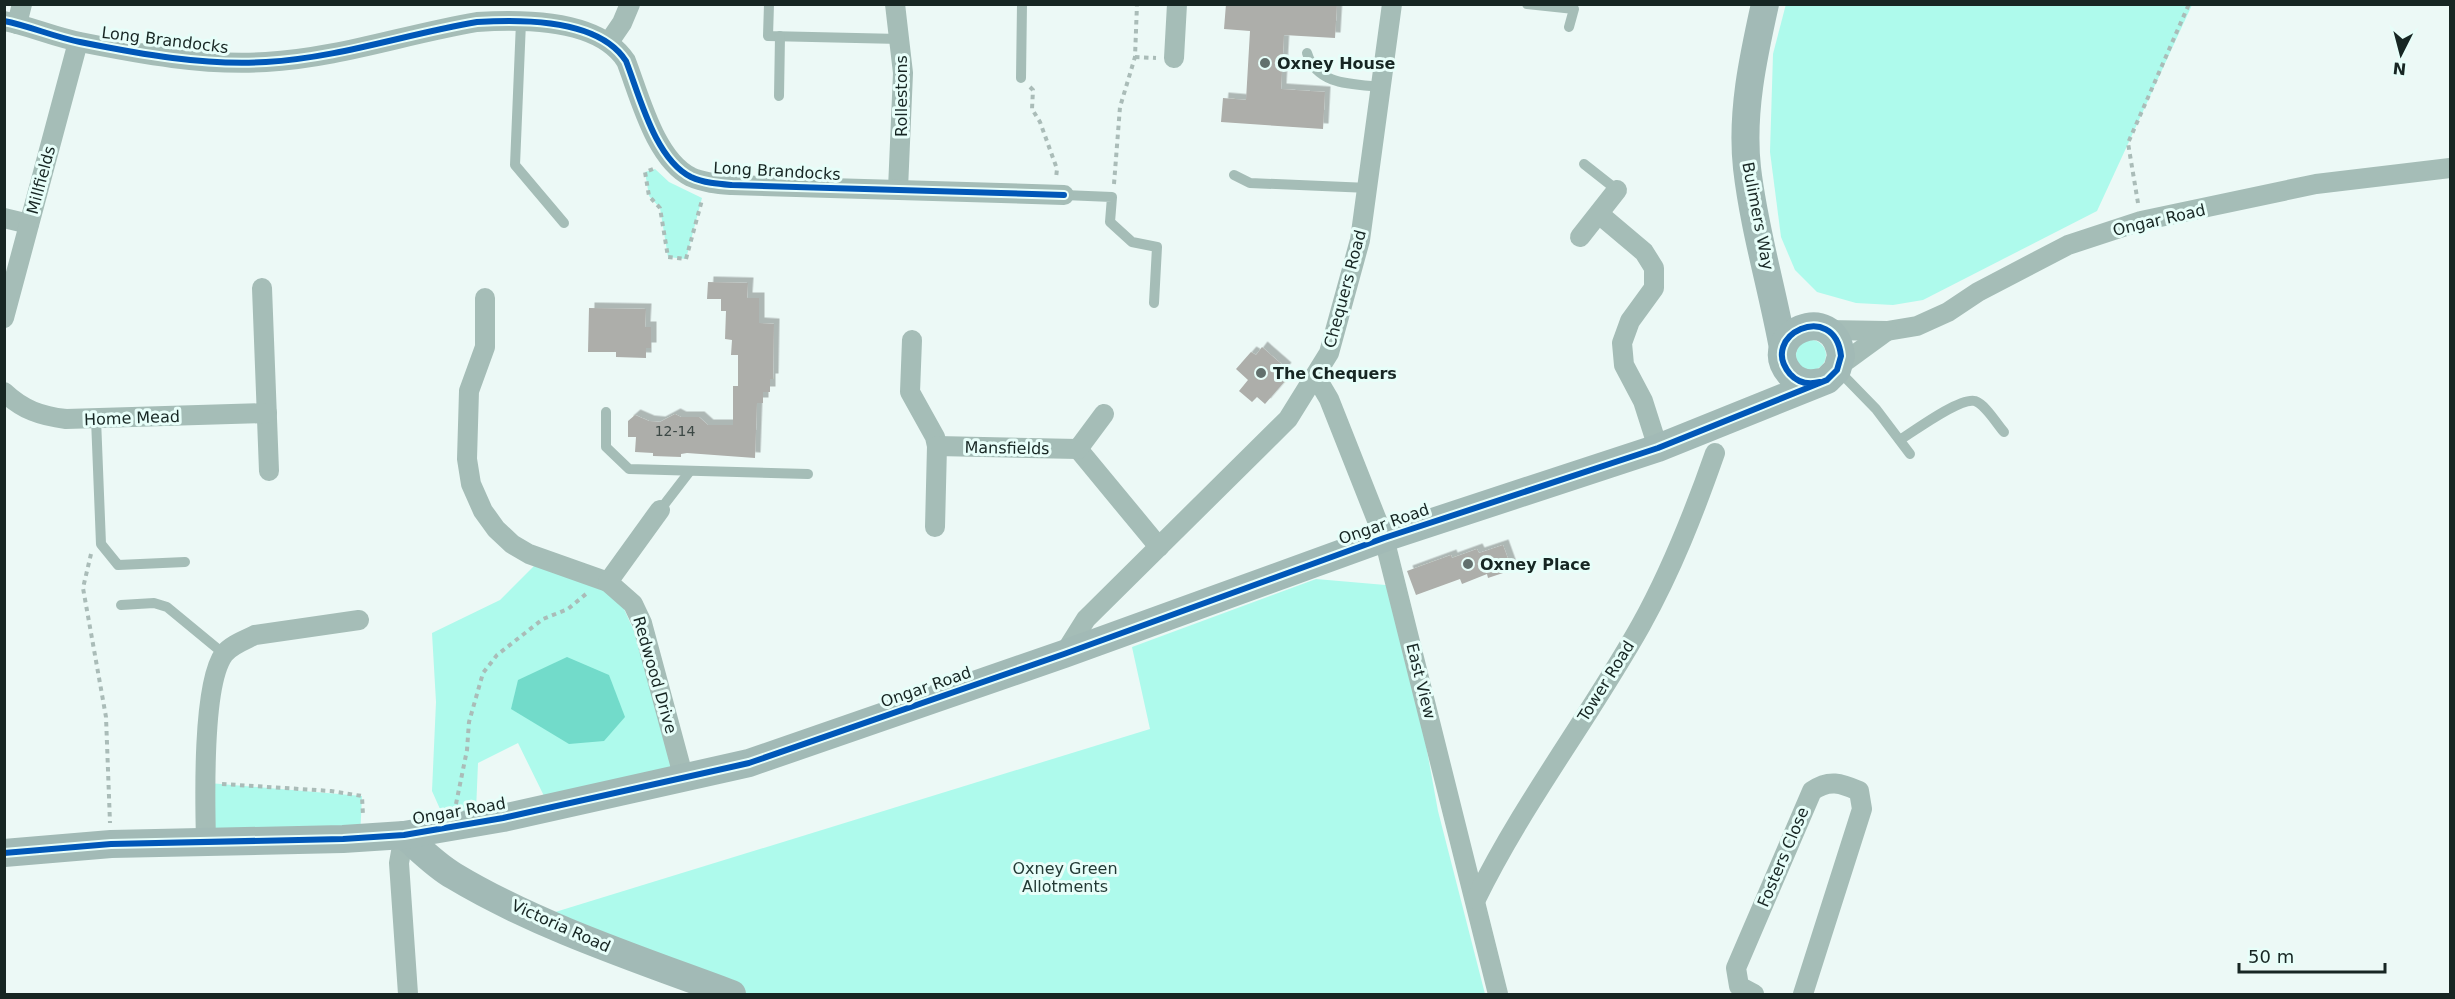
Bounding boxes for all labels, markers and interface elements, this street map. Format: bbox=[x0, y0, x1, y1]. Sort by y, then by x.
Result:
street label: Long Brandocks bbox=[100, 23, 230, 57]
north arrow bbox=[2371, 24, 2431, 84]
place label: Oxney House bbox=[1277, 54, 1395, 73]
street label: Rollestons bbox=[892, 55, 911, 137]
marker: Oxney House bbox=[1258, 56, 1272, 70]
text: N bbox=[2392, 58, 2407, 79]
street label: Millfields bbox=[23, 144, 59, 216]
street label: Long Brandocks bbox=[713, 158, 841, 184]
street label: Bulimers Way bbox=[1738, 160, 1778, 272]
street label: Ongar Road bbox=[2111, 200, 2207, 240]
street label: Chequers Road bbox=[1320, 228, 1370, 350]
place label: The Chequers bbox=[1273, 364, 1397, 383]
marker: The Chequers bbox=[1254, 366, 1268, 380]
street label: Home Mead bbox=[84, 407, 180, 429]
house number: 12-14 bbox=[655, 423, 695, 439]
street label: Mansfields bbox=[964, 438, 1050, 458]
street label: Ongar Road bbox=[1336, 500, 1432, 548]
place label: Oxney Place bbox=[1480, 555, 1591, 574]
marker: Oxney Place bbox=[1461, 557, 1475, 571]
street label: Redwood Drive bbox=[629, 614, 681, 736]
street label: Tower Road bbox=[1573, 637, 1638, 726]
street label: East View bbox=[1402, 641, 1440, 721]
street label: Ongar Road bbox=[878, 663, 974, 711]
street label: Ongar Road bbox=[411, 793, 507, 829]
street label: Fosters Close bbox=[1753, 804, 1813, 910]
park label: Oxney Green Allotments bbox=[1012, 859, 1118, 896]
street label: Victoria Road bbox=[509, 896, 613, 956]
scale bar bbox=[2239, 936, 2384, 974]
text: 50 m bbox=[2248, 946, 2294, 967]

